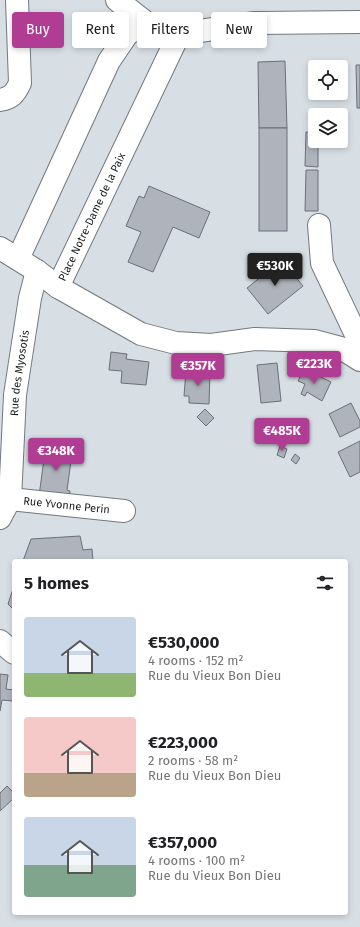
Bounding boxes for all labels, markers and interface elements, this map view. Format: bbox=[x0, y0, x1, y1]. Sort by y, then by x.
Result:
chip: Buy bbox=[12, 12, 64, 48]
chip: Rent bbox=[72, 12, 129, 48]
chip: Filters bbox=[137, 12, 203, 48]
chip: New bbox=[211, 12, 267, 48]
map controls bbox=[308, 60, 348, 148]
button: locate bbox=[308, 60, 348, 100]
button: layers bbox=[308, 108, 348, 148]
street label: Place Notre-Dame de la Paix bbox=[56, 150, 129, 283]
pin: €530K bbox=[247, 253, 303, 287]
text: €530K bbox=[256, 258, 294, 273]
street label: Rue des Myosotis bbox=[8, 329, 32, 416]
pin: €223K bbox=[286, 351, 342, 385]
pin: €357K bbox=[170, 353, 226, 387]
text: €223K bbox=[296, 356, 332, 371]
text: €357K bbox=[180, 358, 216, 373]
pin: €485K bbox=[254, 418, 310, 452]
text: €485K bbox=[263, 423, 301, 438]
pin: €348K bbox=[28, 438, 84, 472]
text: €348K bbox=[37, 443, 75, 458]
street label: Rue Yvonne Perin bbox=[23, 494, 111, 516]
icon: filters bbox=[314, 572, 336, 594]
text: 5 homes bbox=[24, 573, 89, 594]
text: €530,000 bbox=[148, 632, 219, 653]
icon: home bbox=[56, 633, 104, 681]
text: 4 rooms · 152 m² bbox=[148, 653, 244, 668]
text: Rue du Vieux Bon Dieu bbox=[148, 668, 281, 683]
text: €223,000 bbox=[148, 732, 218, 753]
icon: home bbox=[56, 733, 104, 781]
text: 2 rooms · 58 m² bbox=[148, 753, 238, 768]
text: Rue du Vieux Bon Dieu bbox=[148, 768, 281, 783]
text: €357,000 bbox=[148, 832, 217, 853]
icon: home bbox=[56, 833, 104, 881]
text: 4 rooms · 100 m² bbox=[148, 853, 245, 868]
text: Rue du Vieux Bon Dieu bbox=[148, 868, 281, 883]

